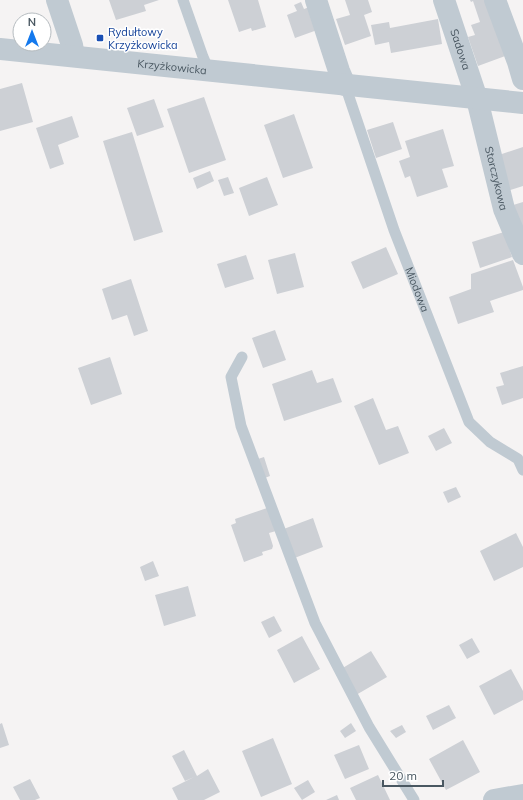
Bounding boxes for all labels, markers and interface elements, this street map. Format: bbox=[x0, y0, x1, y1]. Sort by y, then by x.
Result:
north arrow bbox=[12, 12, 52, 52]
text: N bbox=[28, 15, 36, 29]
place label: Rydułtowy Krzyżkowicka bbox=[108, 25, 178, 52]
street label: Sadowa bbox=[447, 27, 474, 72]
marker: Rydułtowy Krzyżkowicka bbox=[95, 33, 105, 43]
street label: Krzyżkowicka bbox=[137, 56, 207, 77]
street label: Storczykowa bbox=[482, 145, 511, 212]
street label: Miodowa bbox=[402, 265, 432, 314]
scale bar bbox=[383, 762, 443, 788]
text: 20 m bbox=[389, 768, 417, 783]

